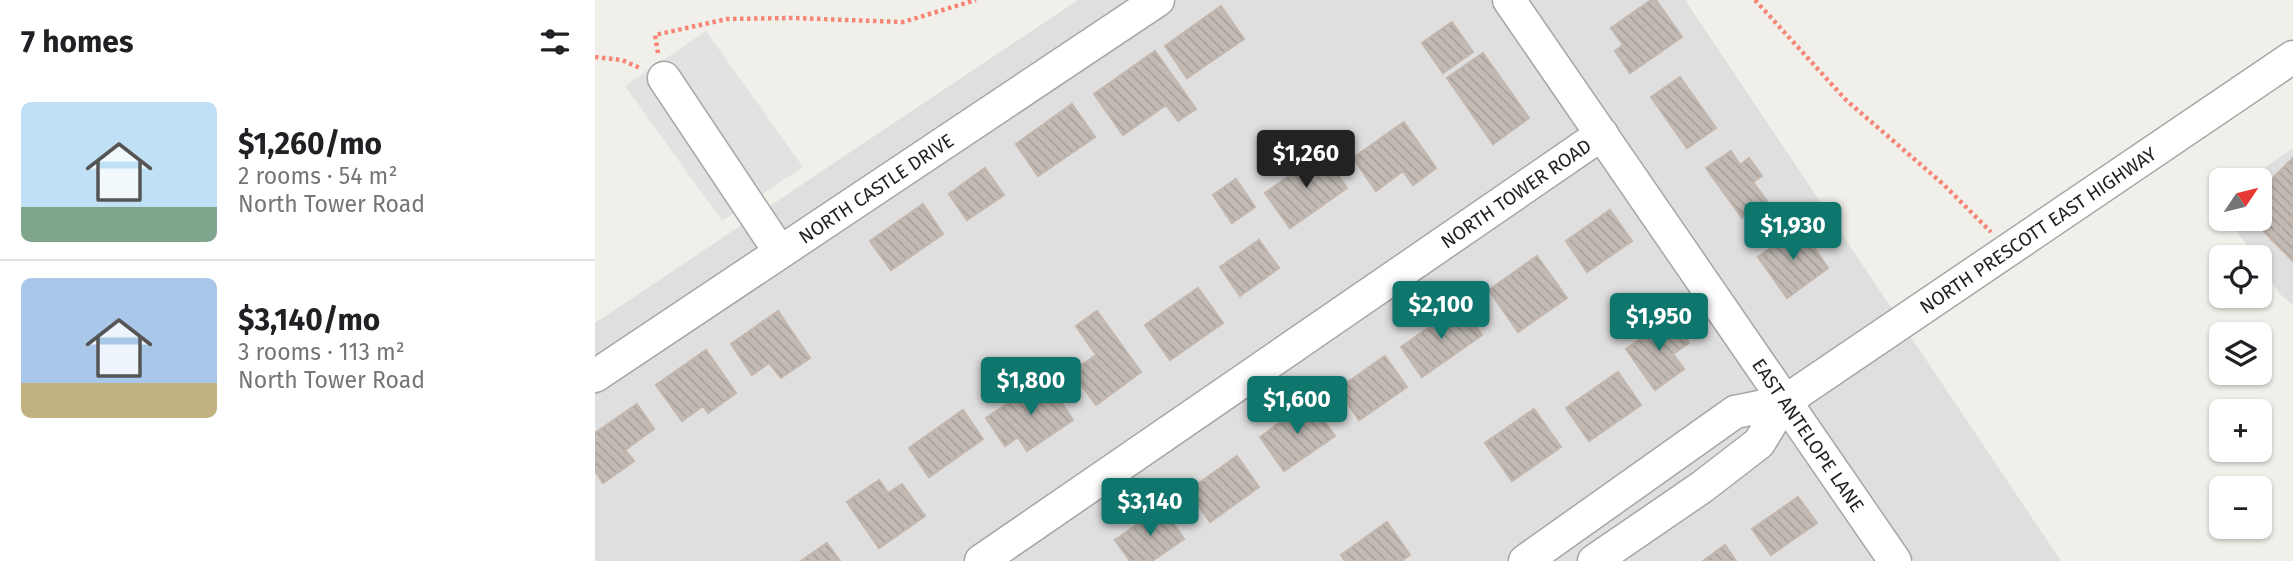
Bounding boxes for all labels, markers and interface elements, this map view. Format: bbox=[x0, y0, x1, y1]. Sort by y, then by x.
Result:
icon: filters bbox=[536, 23, 574, 61]
text: 7 homes bbox=[21, 24, 133, 60]
text: $1,260/mo bbox=[238, 126, 382, 162]
street label: NORTH CASTLE DRIVE bbox=[794, 128, 958, 248]
icon: home bbox=[77, 130, 161, 214]
pin: $1,260 bbox=[1249, 130, 1363, 190]
street label: NORTH TOWER ROAD bbox=[1436, 134, 1595, 253]
text: $1,260 bbox=[1273, 139, 1339, 167]
street label: NORTH PRESCOTT EAST HIGHWAY bbox=[1915, 141, 2161, 318]
text: 2 rooms · 54 m² bbox=[238, 162, 397, 190]
north arrow bbox=[2209, 168, 2271, 231]
map controls bbox=[2209, 168, 2272, 539]
text: North Tower Road bbox=[238, 190, 425, 218]
pin: $1,930 bbox=[1736, 202, 1850, 262]
text: $1,930 bbox=[1760, 211, 1826, 239]
button: locate bbox=[2209, 245, 2272, 308]
pin: $2,100 bbox=[1384, 282, 1498, 341]
text: $2,100 bbox=[1408, 290, 1474, 318]
pin: $1,950 bbox=[1602, 294, 1716, 353]
text: $3,140/mo bbox=[238, 302, 380, 338]
text: $1,950 bbox=[1626, 302, 1692, 330]
icon: home bbox=[77, 306, 161, 390]
button: layers bbox=[2209, 322, 2272, 385]
text: 3 rooms · 113 m² bbox=[238, 338, 405, 366]
street label: EAST ANTELOPE LANE bbox=[1747, 354, 1869, 516]
pin: $1,800 bbox=[974, 358, 1088, 417]
text: North Tower Road bbox=[238, 366, 425, 394]
text: $1,800 bbox=[997, 366, 1065, 394]
pin: $1,600 bbox=[1240, 376, 1354, 436]
text: $1,600 bbox=[1263, 385, 1331, 413]
button: + bbox=[2209, 399, 2272, 462]
button: − bbox=[2209, 476, 2272, 539]
pin: $3,140 bbox=[1093, 478, 1207, 538]
text: $3,140 bbox=[1118, 487, 1182, 515]

